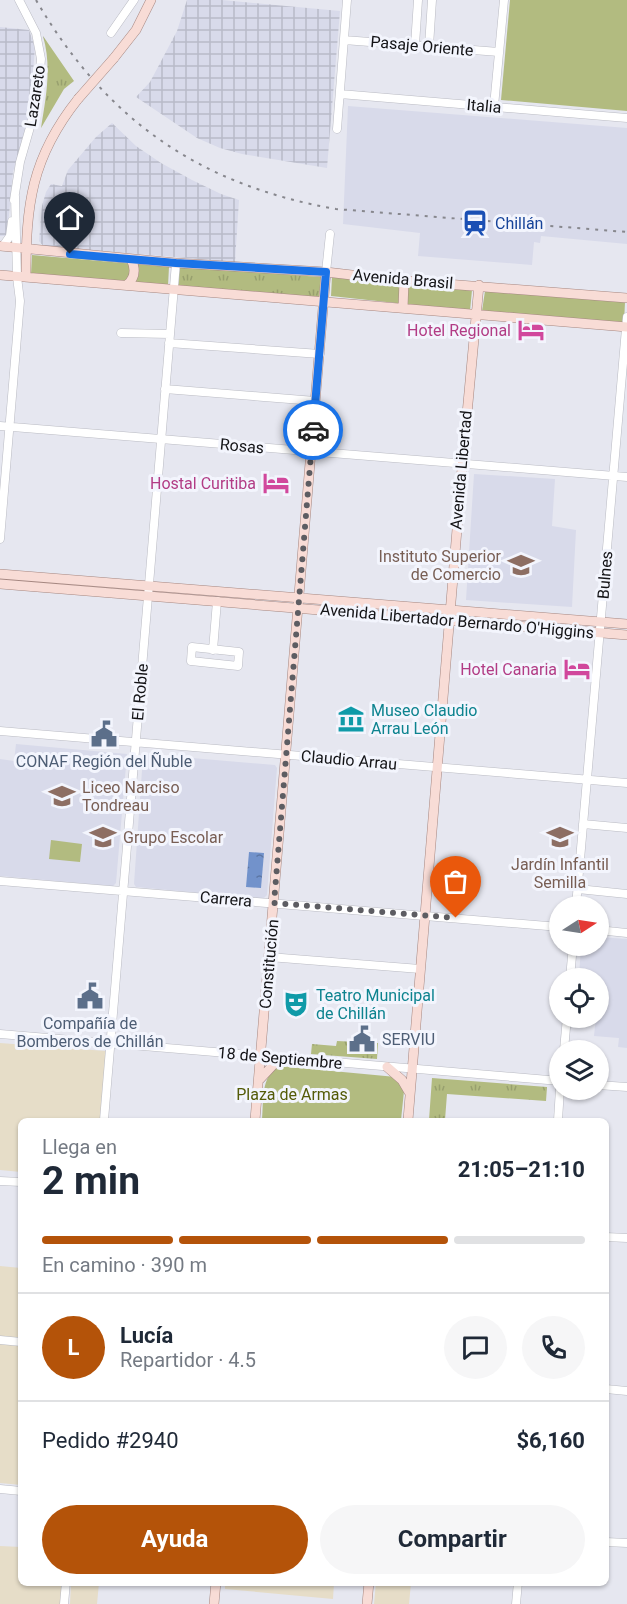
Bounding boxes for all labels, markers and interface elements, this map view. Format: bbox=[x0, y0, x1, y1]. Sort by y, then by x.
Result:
street label: Pasaje Oriente bbox=[370, 32, 474, 60]
street label: Lazareto bbox=[21, 64, 49, 128]
street label: Italia bbox=[466, 95, 502, 117]
pin bbox=[44, 192, 95, 254]
icon: home bbox=[53, 201, 86, 234]
station icon: Chillán bbox=[460, 208, 490, 238]
place label: Chillán bbox=[495, 214, 543, 233]
street label: Avenida Brasil bbox=[352, 265, 454, 293]
hotel icon: Hotel Regional bbox=[516, 315, 546, 345]
place label: Hotel Regional bbox=[407, 321, 511, 340]
courier bbox=[283, 400, 343, 460]
street label: Avenida Libertad bbox=[446, 410, 476, 530]
icon: car bbox=[297, 414, 330, 447]
street label: Rosas bbox=[219, 435, 265, 457]
hotel icon: Hostal Curitiba bbox=[261, 468, 291, 498]
place label: Hostal Curitiba bbox=[150, 474, 256, 493]
place label: Instituto Superior de Comercio bbox=[379, 547, 502, 584]
school or university icon: Instituto Superior de Comercio bbox=[506, 550, 536, 580]
street label: Bulnes bbox=[593, 550, 617, 600]
street label: Avenida Libertador Bernardo O'Higgins bbox=[319, 600, 595, 642]
hotel icon: Hotel Canaria bbox=[562, 654, 592, 684]
place label: Hotel Canaria bbox=[460, 660, 557, 679]
street label: El Roble bbox=[128, 663, 152, 721]
place label: Museo Claudio Arrau León bbox=[371, 701, 478, 738]
museum icon: Museo Claudio Arrau León bbox=[336, 704, 366, 734]
public building icon: CONAF Región del Ñuble bbox=[89, 719, 119, 749]
street label: Claudio Arrau bbox=[300, 746, 398, 774]
place label: CONAF Región del Ñuble bbox=[16, 751, 192, 771]
place label: Liceo Narciso Tondreau bbox=[82, 778, 180, 815]
school or university icon: Liceo Narciso Tondreau bbox=[47, 781, 77, 811]
school or university icon: Grupo Escolar bbox=[88, 822, 118, 852]
school or university icon: Jardín Infantil Semilla bbox=[545, 822, 575, 852]
place label: Grupo Escolar bbox=[123, 828, 224, 847]
place label: Jardín Infantil Semilla bbox=[511, 855, 609, 892]
pin bbox=[430, 856, 481, 918]
icon: bag bbox=[439, 865, 472, 898]
street label: Carrera bbox=[199, 887, 253, 911]
north arrow bbox=[549, 896, 609, 956]
map controls bbox=[549, 896, 609, 1100]
street label: Constitución bbox=[256, 918, 282, 1010]
button: locate bbox=[549, 968, 609, 1028]
public building icon: Compañía de Bomberos de Chillán bbox=[75, 981, 105, 1011]
place label: Teatro Municipal de Chillán bbox=[316, 986, 435, 1023]
theatre icon: Teatro Municipal de Chillán bbox=[281, 989, 311, 1019]
place label: Compañía de Bomberos de Chillán bbox=[16, 1014, 164, 1051]
public building icon: SERVIU bbox=[347, 1024, 377, 1054]
place label: SERVIU bbox=[382, 1030, 435, 1049]
button: layers bbox=[549, 1040, 609, 1100]
street label: 18 de Septiembre bbox=[217, 1043, 343, 1073]
park label: Plaza de Armas bbox=[236, 1085, 348, 1104]
text: Llega en bbox=[42, 1135, 117, 1159]
text: 21:05–21:10 bbox=[458, 1157, 585, 1182]
text: 2 min bbox=[42, 1158, 140, 1204]
text: En camino · 390 m bbox=[42, 1253, 207, 1277]
button: chat bbox=[444, 1316, 507, 1379]
button: phone bbox=[522, 1316, 585, 1379]
text: Lucía bbox=[120, 1323, 173, 1348]
text: L bbox=[68, 1335, 79, 1360]
text: Repartidor · 4.5 bbox=[120, 1348, 256, 1372]
text: Pedido #2940 bbox=[42, 1428, 179, 1453]
text: $6,160 bbox=[516, 1428, 585, 1453]
button: Ayuda bbox=[42, 1505, 308, 1574]
button: Compartir bbox=[320, 1505, 585, 1574]

